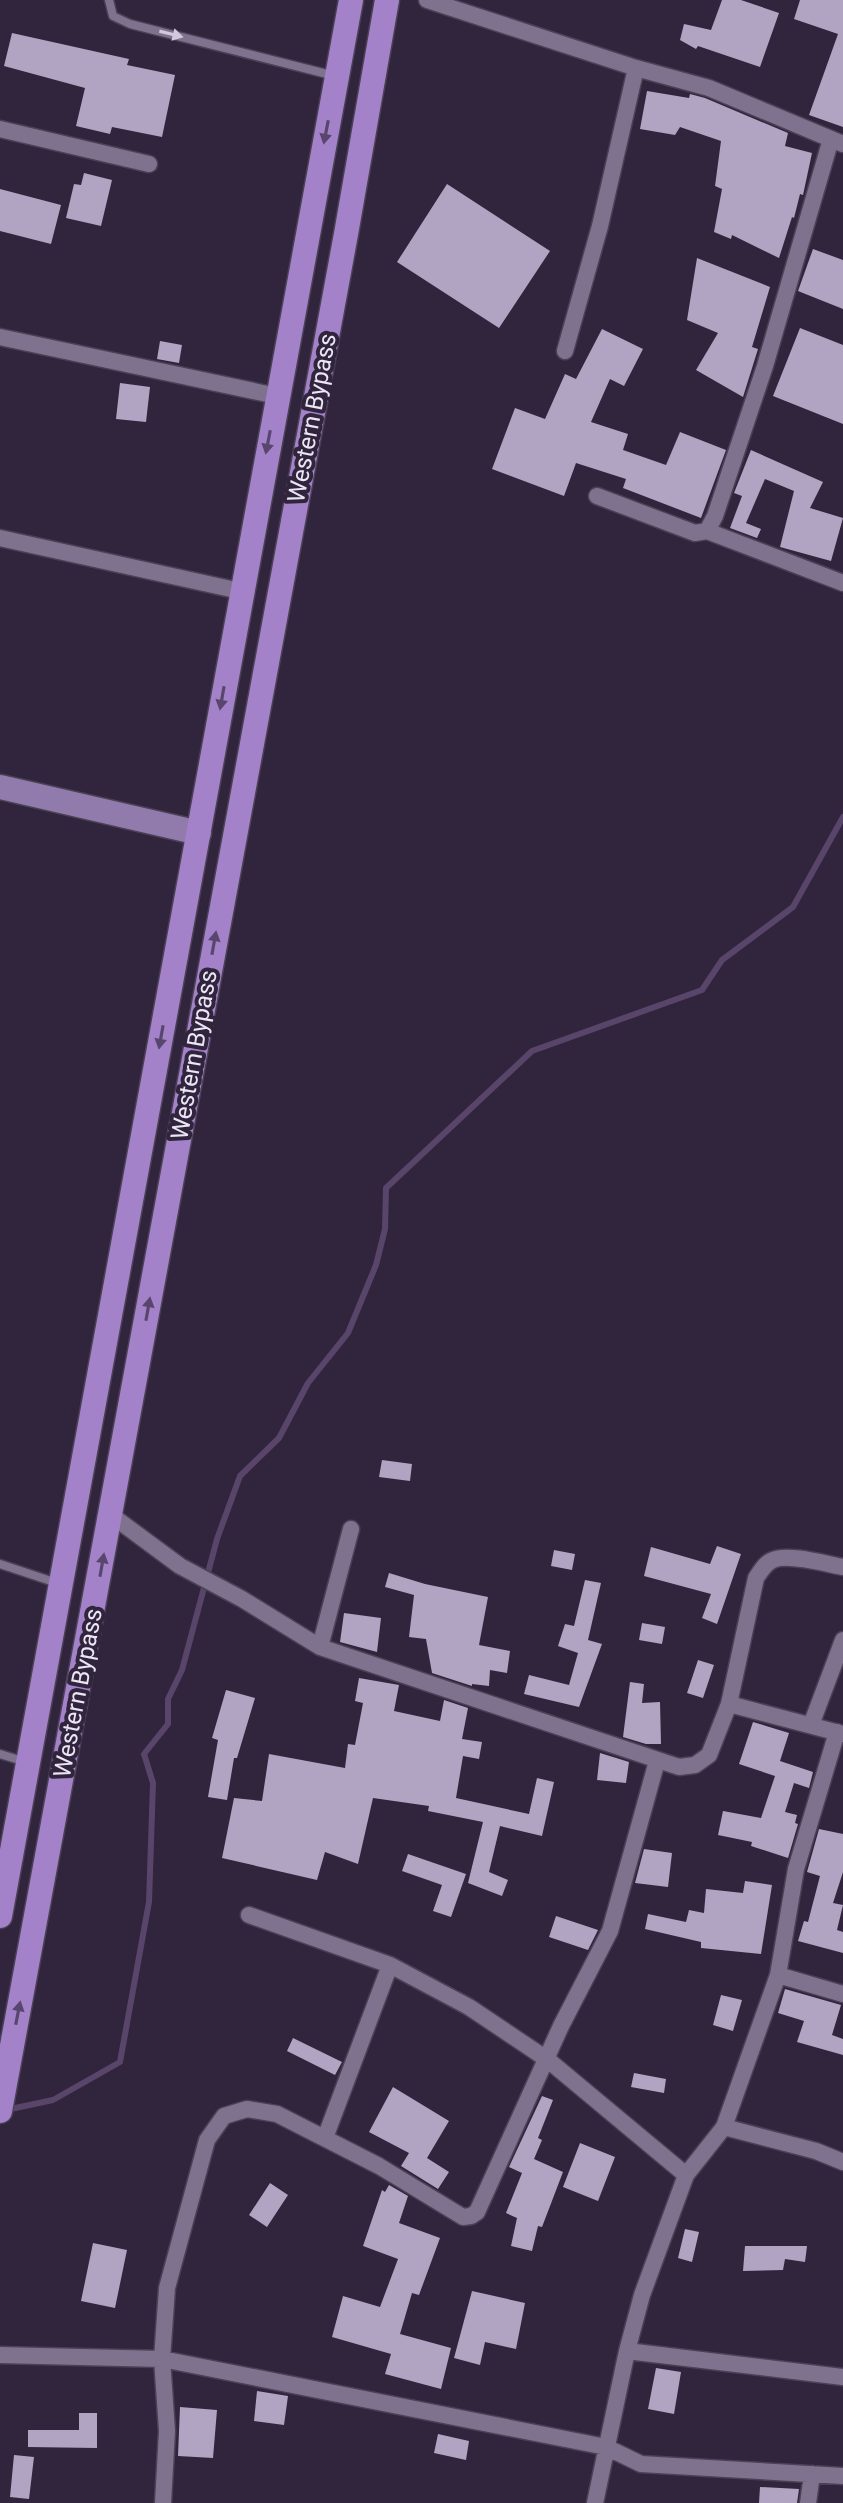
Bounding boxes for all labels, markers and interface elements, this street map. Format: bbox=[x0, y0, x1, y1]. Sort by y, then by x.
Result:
one-way arrow bbox=[159, 29, 184, 41]
one-way arrow bbox=[320, 120, 332, 145]
street label: Western Bypass bbox=[282, 331, 342, 505]
one-way arrow bbox=[262, 430, 274, 455]
one-way arrow bbox=[215, 686, 228, 711]
one-way arrow bbox=[208, 930, 221, 955]
street label: Western Bypass bbox=[165, 968, 223, 1142]
one-way arrow bbox=[155, 1025, 167, 1050]
one-way arrow bbox=[142, 1296, 154, 1321]
one-way arrow bbox=[96, 1552, 108, 1577]
street label: Western Bypass bbox=[48, 1606, 108, 1780]
one-way arrow bbox=[13, 2001, 25, 2026]

